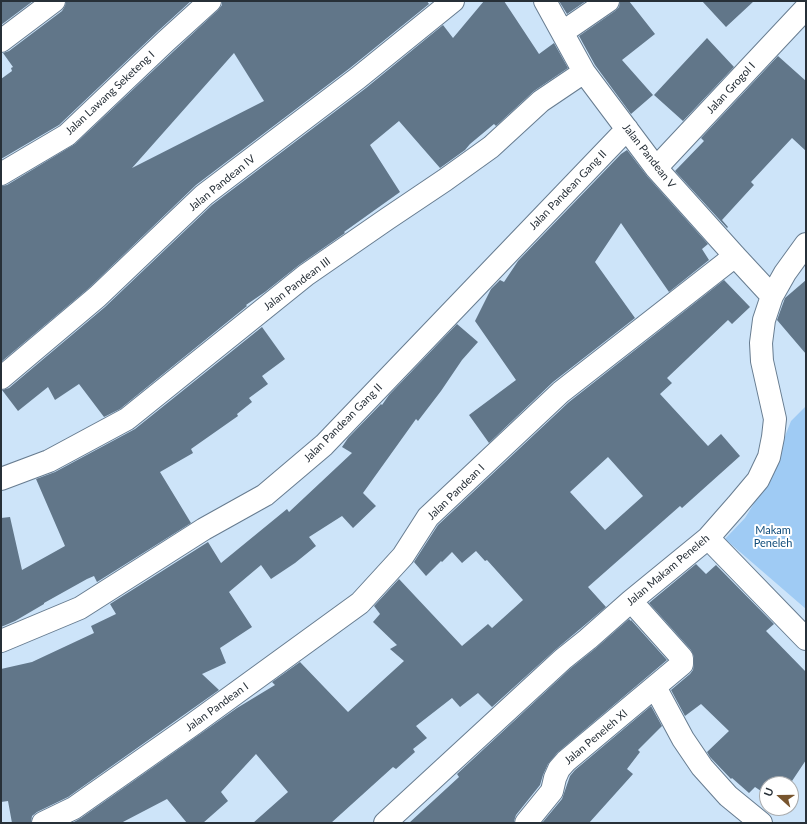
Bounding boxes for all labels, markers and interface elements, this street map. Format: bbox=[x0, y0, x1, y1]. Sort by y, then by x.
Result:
street label: Jalan Lawang Seketeng I bbox=[63, 48, 157, 138]
street label: Jalan Grogol I bbox=[704, 60, 758, 116]
street label: Jalan Pandean V bbox=[620, 121, 678, 191]
street label: Jalan Pandean Gang II bbox=[527, 147, 609, 233]
street label: Jalan Pandean IV bbox=[186, 152, 258, 214]
street label: Jalan Pandean III bbox=[261, 254, 333, 314]
street label: Jalan Pandean Gang II bbox=[301, 381, 385, 465]
street label: Jalan Pandean I bbox=[425, 461, 487, 523]
park label: Makam Peneleh bbox=[754, 523, 792, 549]
street label: Jalan Makam Peneleh bbox=[624, 532, 712, 608]
street label: Jalan Pandean I bbox=[183, 680, 251, 734]
street label: Jalan Peneleh XI bbox=[562, 707, 630, 767]
north arrow bbox=[759, 776, 799, 816]
text: U bbox=[761, 786, 776, 798]

